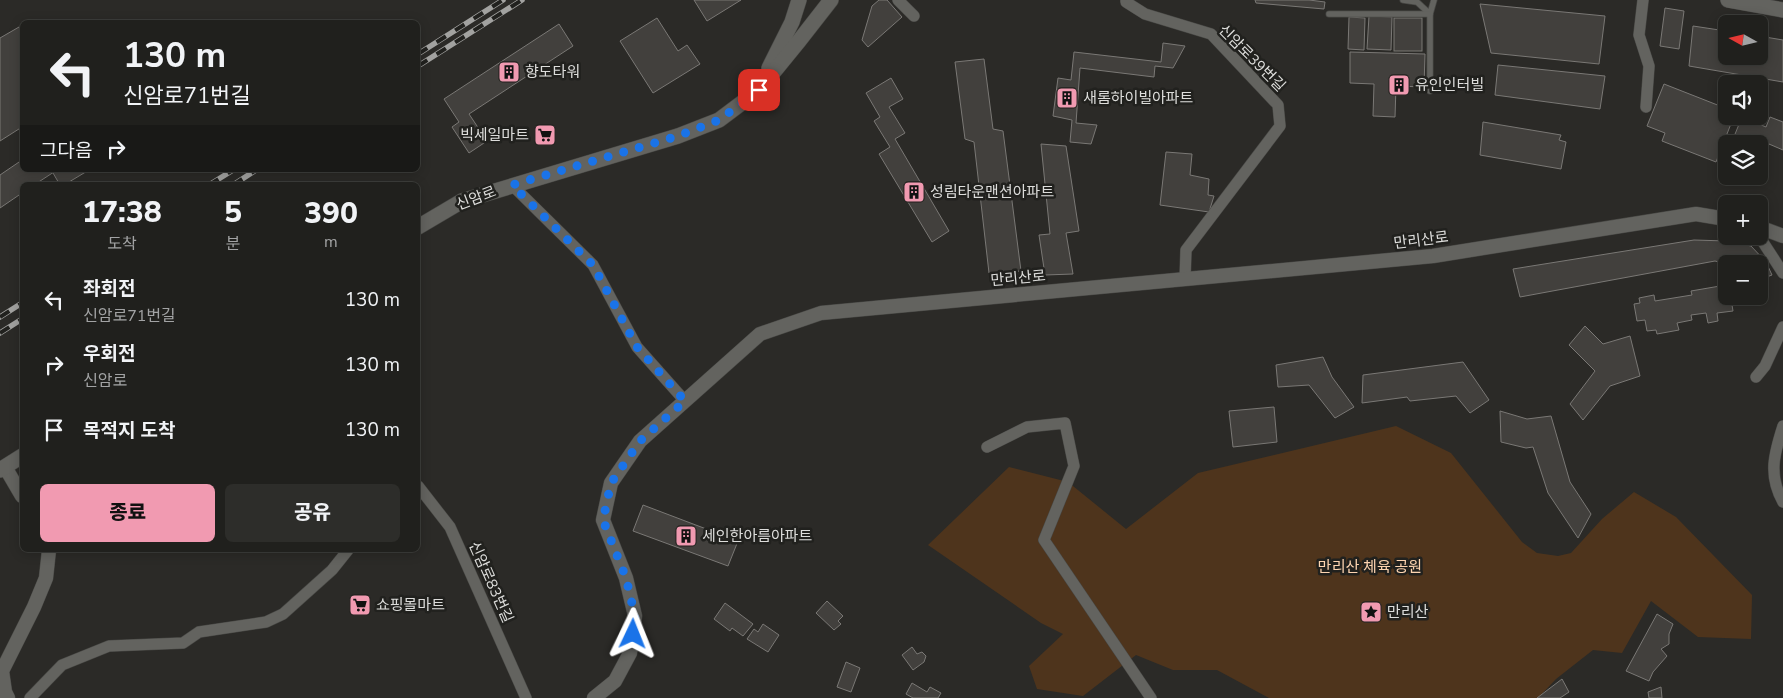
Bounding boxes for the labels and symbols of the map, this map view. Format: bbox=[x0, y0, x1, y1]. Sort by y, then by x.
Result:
north arrow bbox=[1718, 15, 1768, 65]
street label: 신암로39번길 bbox=[1214, 20, 1290, 96]
building icon: 향도타워 bbox=[497, 60, 521, 84]
place label: 향도타워 bbox=[525, 62, 580, 82]
pin bbox=[738, 69, 780, 111]
building icon: 유인인터빌 bbox=[1387, 73, 1411, 97]
place label: 유인인터빌 bbox=[1415, 75, 1484, 95]
building icon: 새롬하이빌아파트 bbox=[1055, 86, 1079, 110]
place label: 새롬하이빌아파트 bbox=[1083, 88, 1194, 108]
supermarket icon: 빅세일마트 bbox=[533, 123, 557, 147]
place label: 빅세일마트 bbox=[460, 125, 529, 145]
building icon: 성림타운맨션아파트 bbox=[902, 180, 926, 204]
street label: 신암로 bbox=[453, 181, 499, 215]
place label: 성림타운맨션아파트 bbox=[930, 182, 1054, 202]
street label: 만리산로 bbox=[1392, 227, 1450, 253]
street label: 만리산로 bbox=[990, 266, 1046, 290]
building icon: 세인한아름아파트 bbox=[674, 524, 698, 548]
place label: 세인한아름아파트 bbox=[702, 526, 813, 546]
street label: 신암로83번길 bbox=[464, 538, 518, 626]
park label: 만리산 체육 공원 bbox=[1318, 557, 1422, 577]
supermarket icon: 쇼핑몰마트 bbox=[348, 593, 372, 617]
place label: 쇼핑몰마트 bbox=[376, 595, 445, 615]
place icon: 만리산 bbox=[1359, 600, 1383, 624]
place label: 만리산 bbox=[1387, 602, 1429, 622]
position arrow bbox=[606, 607, 658, 659]

